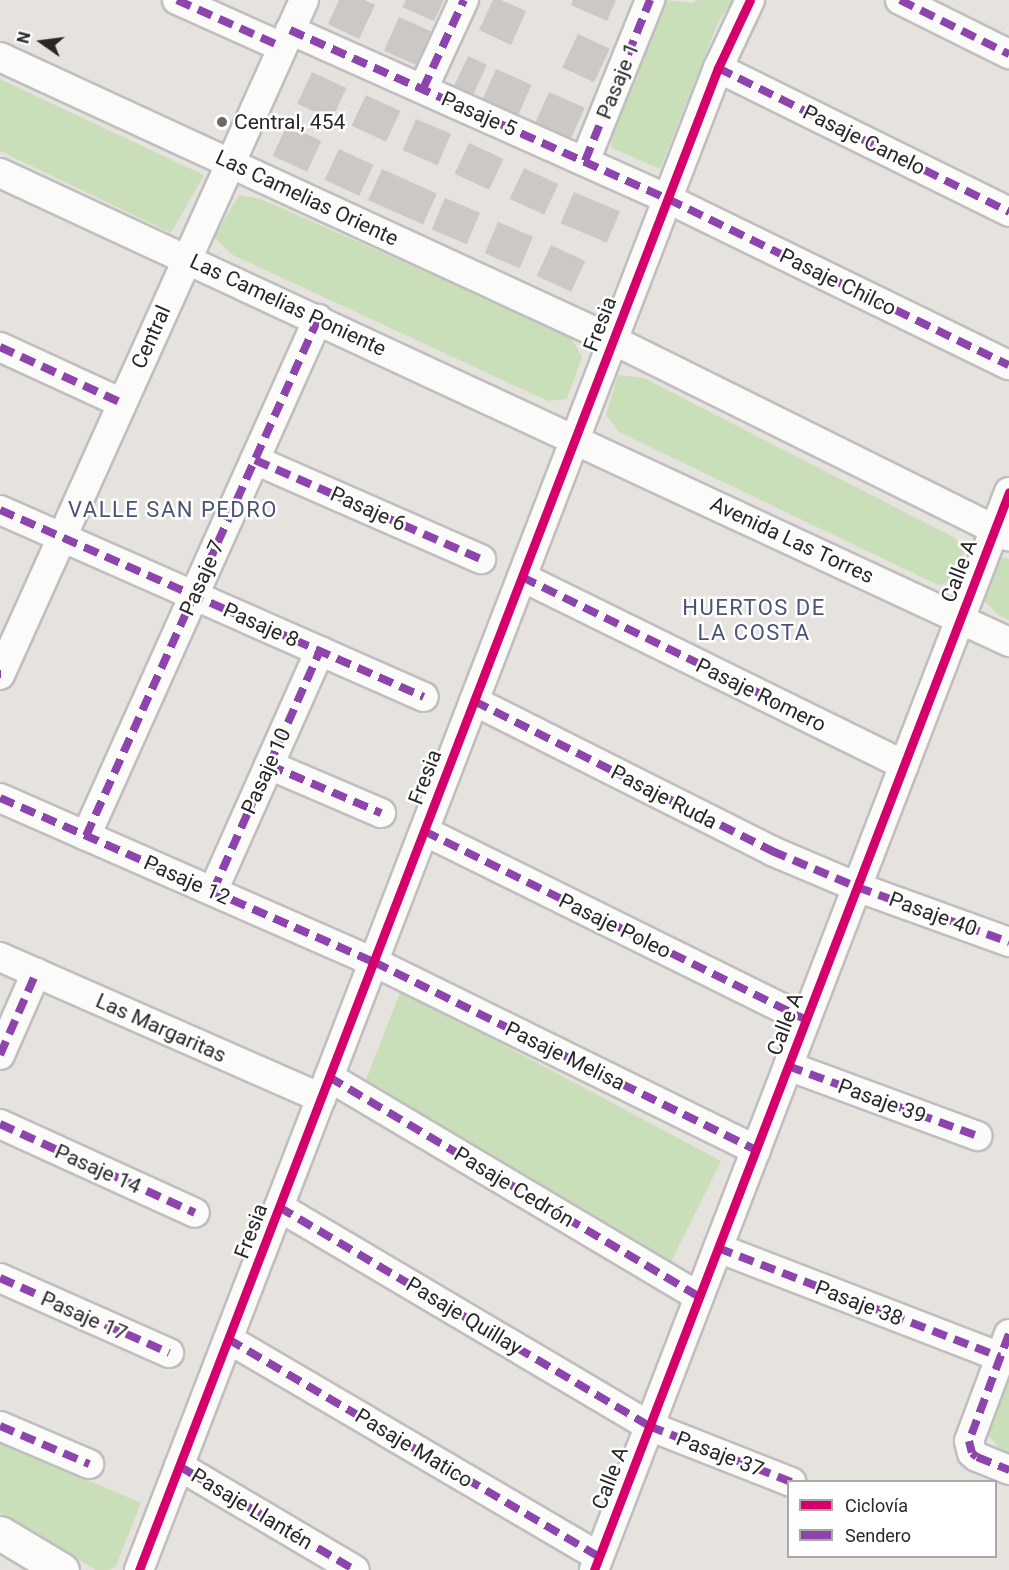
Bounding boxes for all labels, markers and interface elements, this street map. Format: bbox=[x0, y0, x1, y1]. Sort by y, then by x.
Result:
north arrow bbox=[12, 12, 72, 72]
text: N bbox=[13, 30, 35, 45]
street label: Pasaje 1 bbox=[591, 39, 645, 123]
street label: Pasaje 5 bbox=[437, 86, 521, 142]
street label: Pasaje Canelo bbox=[799, 100, 929, 180]
place label: Central, 454 bbox=[234, 109, 345, 135]
marker: Central, 454 bbox=[215, 115, 229, 129]
street label: Las Camelias Oriente bbox=[212, 145, 402, 251]
street label: Pasaje Chilco bbox=[776, 243, 900, 321]
street label: Las Camelias Poniente bbox=[186, 248, 390, 362]
street label: Fresia bbox=[578, 293, 622, 355]
street label: Central bbox=[126, 301, 176, 373]
street label: Pasaje 6 bbox=[326, 481, 410, 537]
street label: Avenida Las Torres bbox=[706, 491, 878, 589]
district label: VALLE SAN PEDRO bbox=[68, 497, 278, 523]
street label: Pasaje 7 bbox=[174, 536, 230, 620]
street label: Calle A bbox=[936, 536, 982, 606]
district label: HUERTOS DE LA COSTA bbox=[682, 594, 826, 646]
street label: Pasaje 8 bbox=[219, 597, 303, 653]
street label: Pasaje Romero bbox=[692, 653, 830, 737]
street label: Pasaje 10 bbox=[236, 724, 296, 818]
street label: Fresia bbox=[403, 746, 447, 808]
street label: Pasaje Ruda bbox=[607, 759, 721, 835]
street label: Pasaje 12 bbox=[140, 850, 234, 910]
street label: Pasaje 40 bbox=[886, 886, 980, 942]
street label: Pasaje Poleo bbox=[555, 888, 675, 964]
street label: Las Margaritas bbox=[92, 988, 230, 1068]
street label: Calle A bbox=[762, 989, 808, 1059]
street label: Pasaje Melisa bbox=[501, 1016, 629, 1096]
street label: Pasaje 39 bbox=[835, 1073, 929, 1129]
street label: Pasaje 14 bbox=[51, 1139, 145, 1199]
street label: Pasaje Cedrón bbox=[450, 1141, 578, 1233]
street label: Fresia bbox=[229, 1200, 273, 1262]
street label: Pasaje Quillay bbox=[401, 1272, 527, 1360]
street label: Pasaje 38 bbox=[812, 1275, 906, 1331]
street label: Pasaje 17 bbox=[37, 1286, 131, 1346]
street label: Pasaje Matico bbox=[351, 1403, 477, 1493]
street label: Pasaje 37 bbox=[673, 1426, 767, 1482]
street label: Calle A bbox=[587, 1443, 633, 1513]
street label: Pasaje Llantén bbox=[187, 1463, 317, 1555]
legend bbox=[787, 1480, 997, 1558]
text: Ciclovía bbox=[845, 1495, 908, 1516]
text: Sendero bbox=[845, 1525, 911, 1546]

